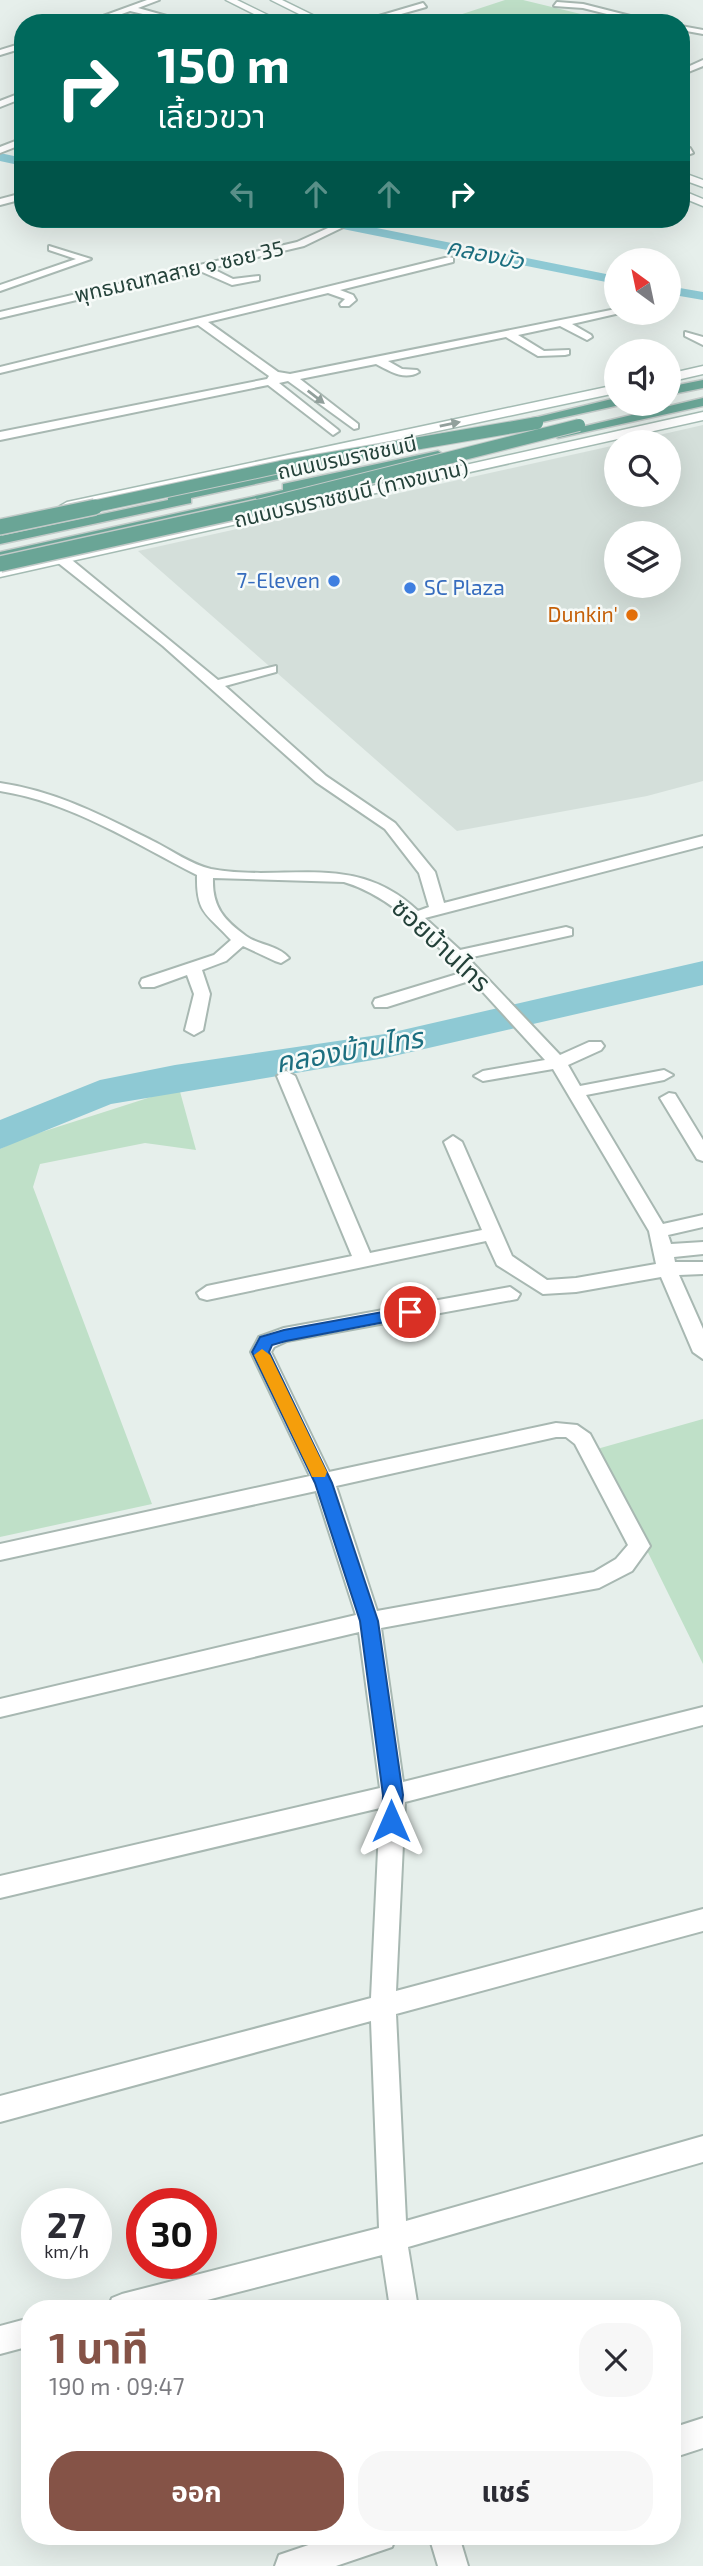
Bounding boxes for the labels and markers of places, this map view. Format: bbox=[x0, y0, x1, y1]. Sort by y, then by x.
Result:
place label: 7-Eleven bbox=[237, 567, 320, 592]
marker: 7-Eleven bbox=[326, 573, 342, 589]
place label: SC Plaza bbox=[424, 574, 505, 599]
marker: SC Plaza bbox=[402, 580, 418, 596]
place label: Dunkin' bbox=[548, 601, 618, 626]
marker: Dunkin' bbox=[624, 607, 640, 623]
pin bbox=[380, 1282, 440, 1342]

